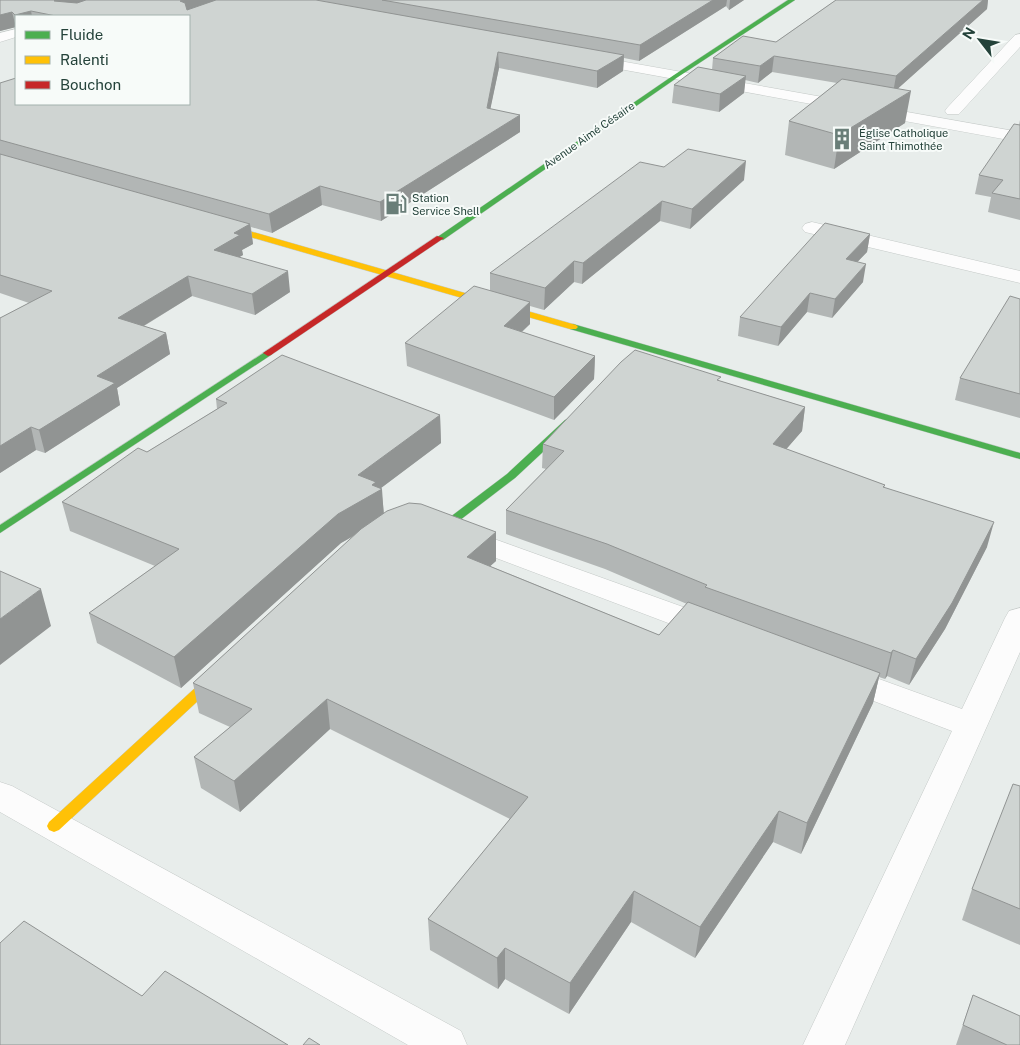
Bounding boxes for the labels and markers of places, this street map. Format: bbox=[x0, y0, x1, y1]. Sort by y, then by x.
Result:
building icon: Église Catholique Saint Thimothée bbox=[829, 126, 855, 152]
place label: Église Catholique Saint Thimothée bbox=[859, 126, 948, 152]
fuel station icon: Station Service Shell bbox=[383, 191, 409, 217]
place label: Station Service Shell bbox=[412, 192, 480, 217]

